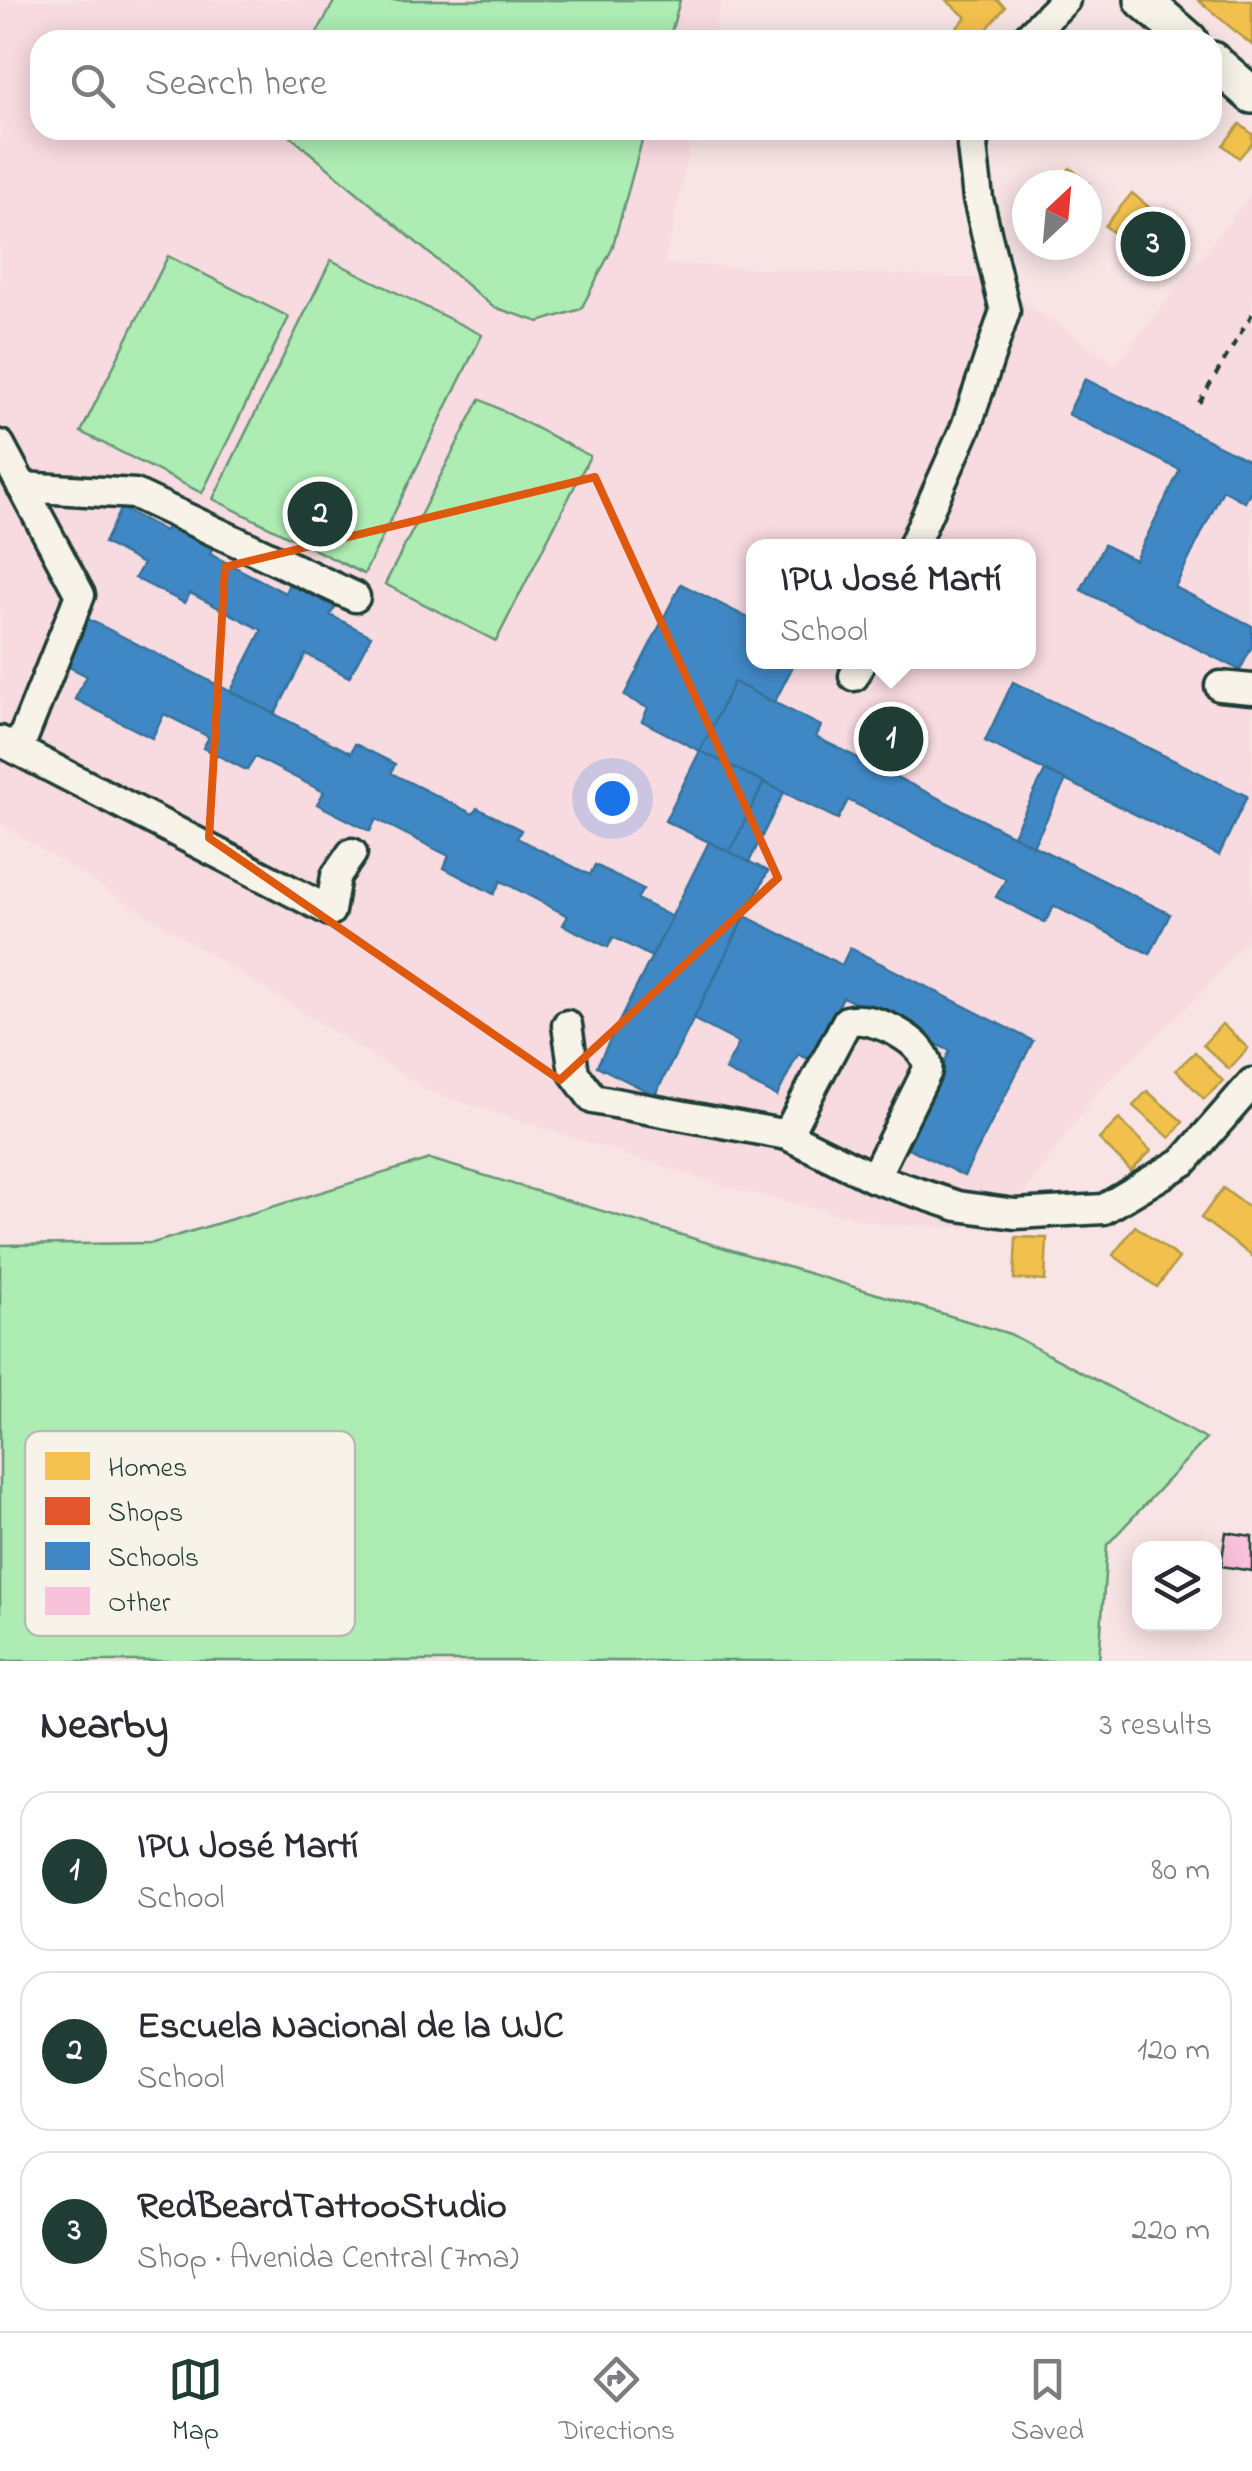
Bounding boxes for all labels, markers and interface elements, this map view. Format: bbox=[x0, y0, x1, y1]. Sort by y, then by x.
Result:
search box bbox=[30, 30, 1222, 140]
text: Search here bbox=[145, 57, 327, 113]
icon: search bbox=[65, 58, 120, 113]
north arrow bbox=[1012, 170, 1102, 260]
pin: 3 bbox=[1120, 206, 1186, 282]
pin: 2 bbox=[288, 476, 352, 552]
popup bbox=[746, 539, 1036, 669]
text: IPU José Martí bbox=[780, 553, 1002, 609]
text: School bbox=[780, 609, 868, 656]
pin: 1 bbox=[858, 702, 924, 776]
your location bbox=[587, 773, 638, 824]
legend bbox=[25, 1431, 355, 1636]
text: Homes bbox=[108, 1449, 187, 1490]
text: Shops bbox=[108, 1494, 183, 1535]
text: Schools bbox=[108, 1539, 199, 1580]
map controls bbox=[1132, 1541, 1222, 1631]
button: layers bbox=[1132, 1541, 1222, 1631]
text: Other bbox=[108, 1584, 171, 1625]
text: Nearby bbox=[40, 1696, 168, 1757]
text: 3 results bbox=[1100, 1703, 1212, 1750]
text: IPU José Martí bbox=[137, 1820, 358, 1876]
text: 1 bbox=[69, 1848, 80, 1895]
text: 80 m bbox=[1151, 1848, 1210, 1895]
text: School bbox=[137, 1876, 225, 1923]
text: Escuela Nacional de la UJC bbox=[137, 2000, 564, 2056]
text: 2 bbox=[67, 2028, 82, 2075]
text: 120 m bbox=[1137, 2028, 1210, 2075]
text: School bbox=[137, 2056, 225, 2103]
text: RedBeardTattooStudio bbox=[137, 2180, 507, 2236]
text: 3 bbox=[68, 2208, 81, 2255]
text: 220 m bbox=[1132, 2208, 1210, 2255]
text: Shop · Avenida Central (7ma) bbox=[137, 2236, 519, 2283]
tab: Map bbox=[168, 2352, 223, 2453]
tab: Directions bbox=[559, 2352, 675, 2453]
tab: Saved bbox=[1011, 2352, 1084, 2453]

